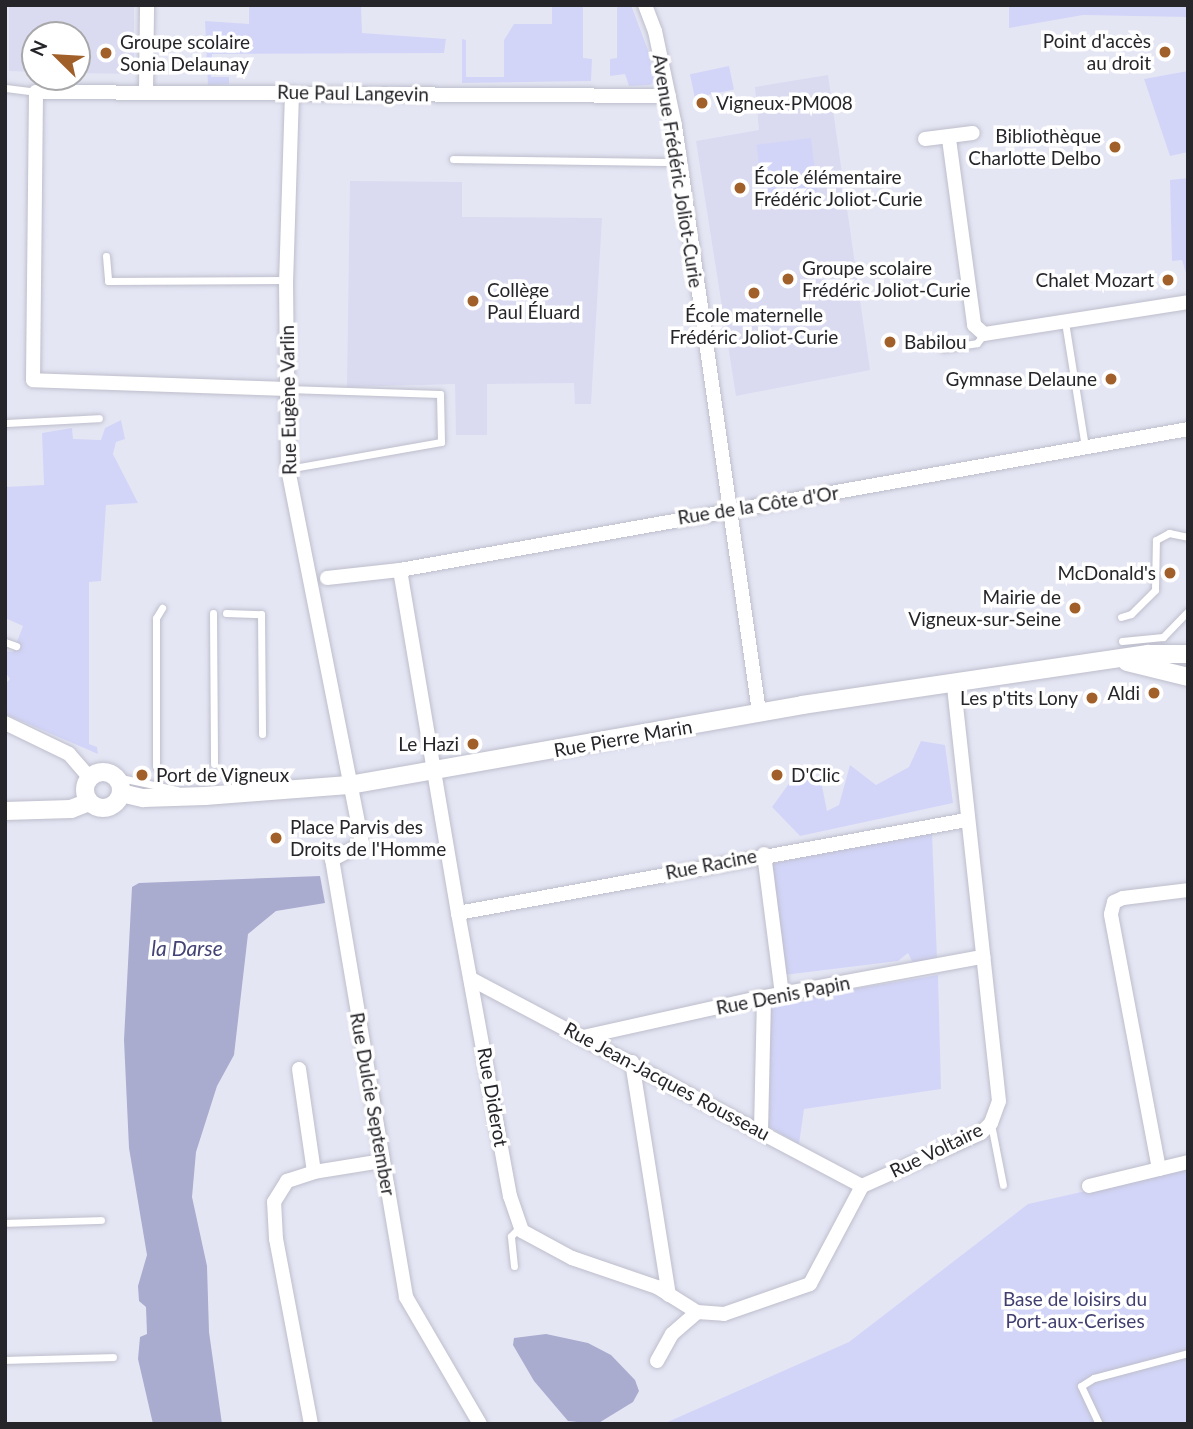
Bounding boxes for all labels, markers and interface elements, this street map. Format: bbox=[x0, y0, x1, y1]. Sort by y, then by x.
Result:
north arrow bbox=[21, 21, 91, 91]
place label: Point d'accès au droit bbox=[1043, 30, 1151, 74]
place label: Groupe scolaire Sonia Delaunay bbox=[120, 31, 250, 75]
text: N bbox=[25, 37, 52, 59]
marker: Point d'accès au droit bbox=[1157, 44, 1173, 60]
marker: Groupe scolaire Sonia Delaunay bbox=[98, 45, 114, 61]
street label: Avenue Frédéric Joliot-Curie bbox=[648, 52, 708, 290]
street label: Rue Paul Langevin bbox=[277, 80, 429, 106]
place label: Vigneux-PM008 bbox=[716, 92, 853, 114]
marker: Vigneux-PM008 bbox=[694, 95, 710, 111]
place label: Bibliothèque Charlotte Delbo bbox=[968, 125, 1101, 169]
marker: Bibliothèque Charlotte Delbo bbox=[1107, 139, 1123, 155]
place label: École élémentaire Frédéric Joliot-Curie bbox=[754, 166, 923, 210]
marker: École élémentaire Frédéric Joliot-Curie bbox=[732, 180, 748, 196]
place label: Groupe scolaire Frédéric Joliot-Curie bbox=[802, 257, 971, 301]
place label: Chalet Mozart bbox=[1035, 269, 1154, 291]
marker: Groupe scolaire Frédéric Joliot-Curie bbox=[780, 271, 796, 287]
marker: Chalet Mozart bbox=[1160, 272, 1176, 288]
place label: Collège Paul Éluard bbox=[487, 279, 580, 323]
marker: École maternelle Frédéric Joliot-Curie bbox=[746, 285, 762, 301]
marker: Collège Paul Éluard bbox=[465, 293, 481, 309]
place label: École maternelle Frédéric Joliot-Curie bbox=[669, 304, 839, 348]
street label: Rue Eugène Varlin bbox=[275, 324, 301, 476]
place label: Babilou bbox=[904, 331, 967, 353]
marker: Babilou bbox=[882, 334, 898, 350]
place label: Gymnase Delaune bbox=[945, 368, 1097, 390]
marker: Gymnase Delaune bbox=[1103, 371, 1119, 387]
street label: Rue de la Côte d'Or bbox=[676, 481, 840, 529]
place label: McDonald's bbox=[1057, 562, 1156, 584]
marker: McDonald's bbox=[1162, 565, 1178, 581]
place label: Mairie de Vigneux-sur-Seine bbox=[908, 586, 1061, 630]
marker: Mairie de Vigneux-sur-Seine bbox=[1067, 600, 1083, 616]
place label: Aldi bbox=[1107, 682, 1140, 704]
marker: Aldi bbox=[1146, 685, 1162, 701]
place label: Les p'tits Lony bbox=[960, 687, 1078, 709]
marker: Les p'tits Lony bbox=[1084, 690, 1100, 706]
street label: Rue Pierre Marin bbox=[552, 715, 694, 761]
place label: Le Hazi bbox=[398, 733, 459, 755]
marker: Le Hazi bbox=[465, 736, 481, 752]
place label: Port de Vigneux bbox=[156, 764, 290, 786]
place label: D'Clic bbox=[791, 764, 840, 786]
marker: Port de Vigneux bbox=[134, 767, 150, 783]
marker: D'Clic bbox=[769, 767, 785, 783]
place label: Place Parvis des Droits de l'Homme bbox=[290, 816, 446, 860]
marker: Place Parvis des Droits de l'Homme bbox=[268, 830, 284, 846]
street label: Rue Racine bbox=[663, 844, 759, 884]
water label: la Darse bbox=[151, 935, 223, 961]
street label: Rue Denis Papin bbox=[714, 971, 852, 1019]
street label: Rue Dulcie September bbox=[346, 1011, 400, 1197]
street label: Rue Jean-Jacques Rousseau bbox=[560, 1017, 774, 1145]
street label: Rue Diderot bbox=[473, 1046, 513, 1148]
street label: Rue Voltaire bbox=[886, 1118, 986, 1182]
park label: Base de loisirs du Port-aux-Cerises bbox=[1003, 1288, 1147, 1332]

